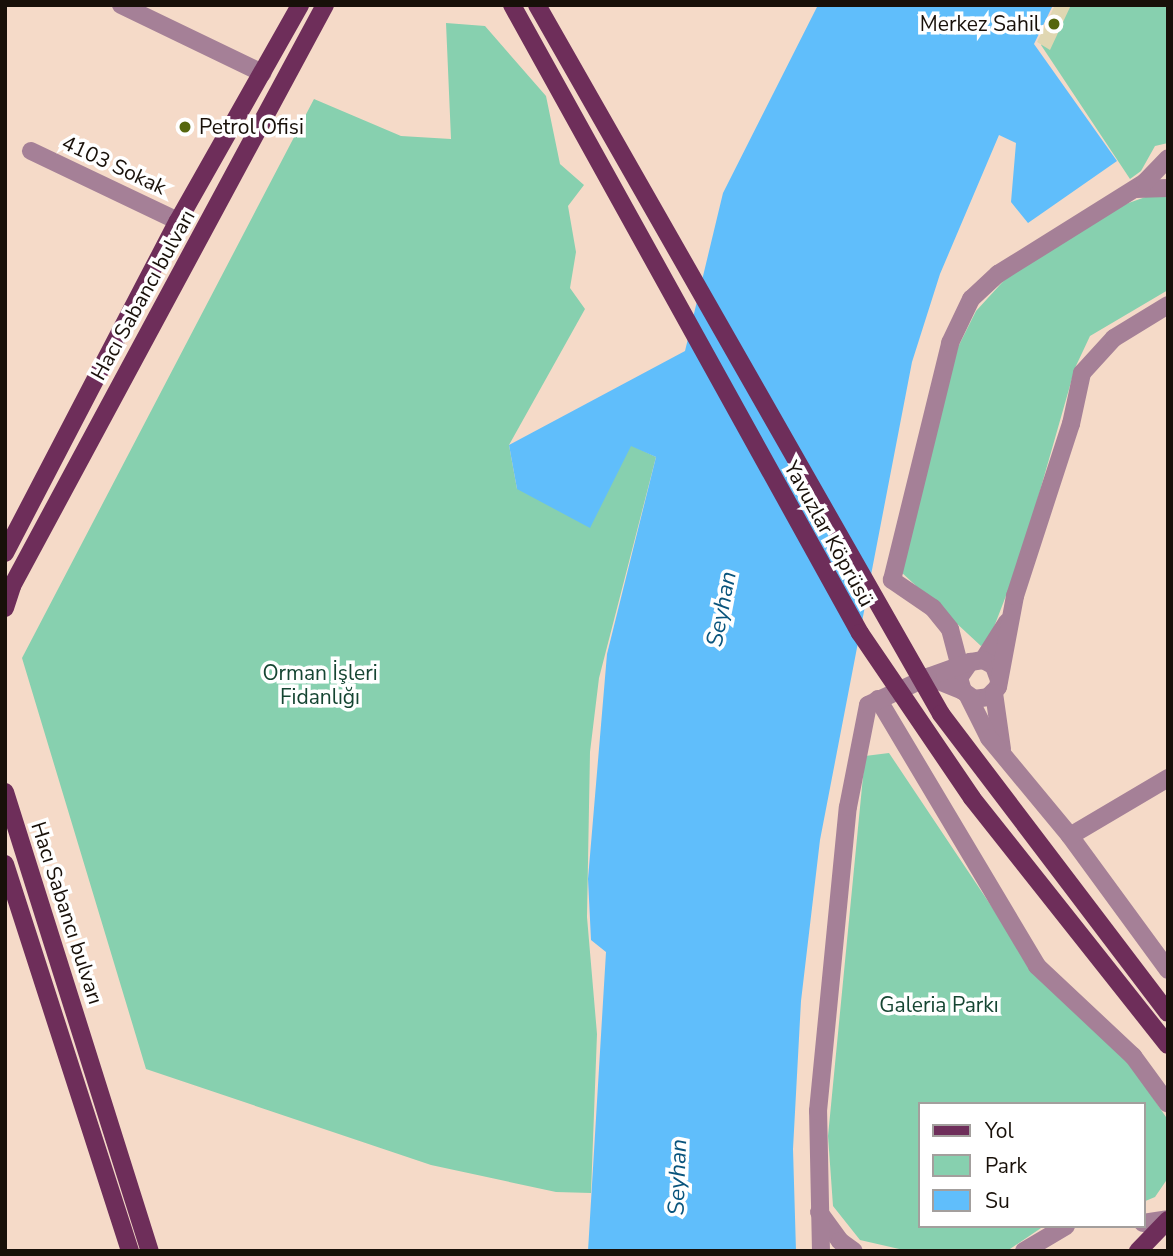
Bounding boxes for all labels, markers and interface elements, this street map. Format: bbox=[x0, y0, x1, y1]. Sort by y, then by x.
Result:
place label: Merkez Sahil bbox=[920, 11, 1040, 37]
marker: Merkez Sahil bbox=[1046, 16, 1062, 32]
place label: Petrol Ofisi bbox=[199, 114, 304, 140]
marker: Petrol Ofisi bbox=[177, 119, 193, 135]
street label: 4103 Sokak bbox=[58, 130, 170, 200]
street label: Hacı Sabancı bulvarı bbox=[86, 206, 200, 384]
street label: Yavuzlar Köprüsü bbox=[779, 457, 879, 611]
water label: Seyhan bbox=[701, 569, 743, 649]
park label: Orman İşleri Fidanlığı bbox=[262, 660, 378, 710]
street label: Hacı Sabancı bulvarı bbox=[26, 818, 108, 1008]
park label: Galeria Parkı bbox=[879, 992, 999, 1018]
legend bbox=[918, 1102, 1145, 1228]
text: Yol bbox=[985, 1117, 1014, 1145]
water label: Seyhan bbox=[663, 1138, 693, 1216]
text: Park bbox=[985, 1152, 1027, 1180]
text: Su bbox=[985, 1187, 1010, 1215]

